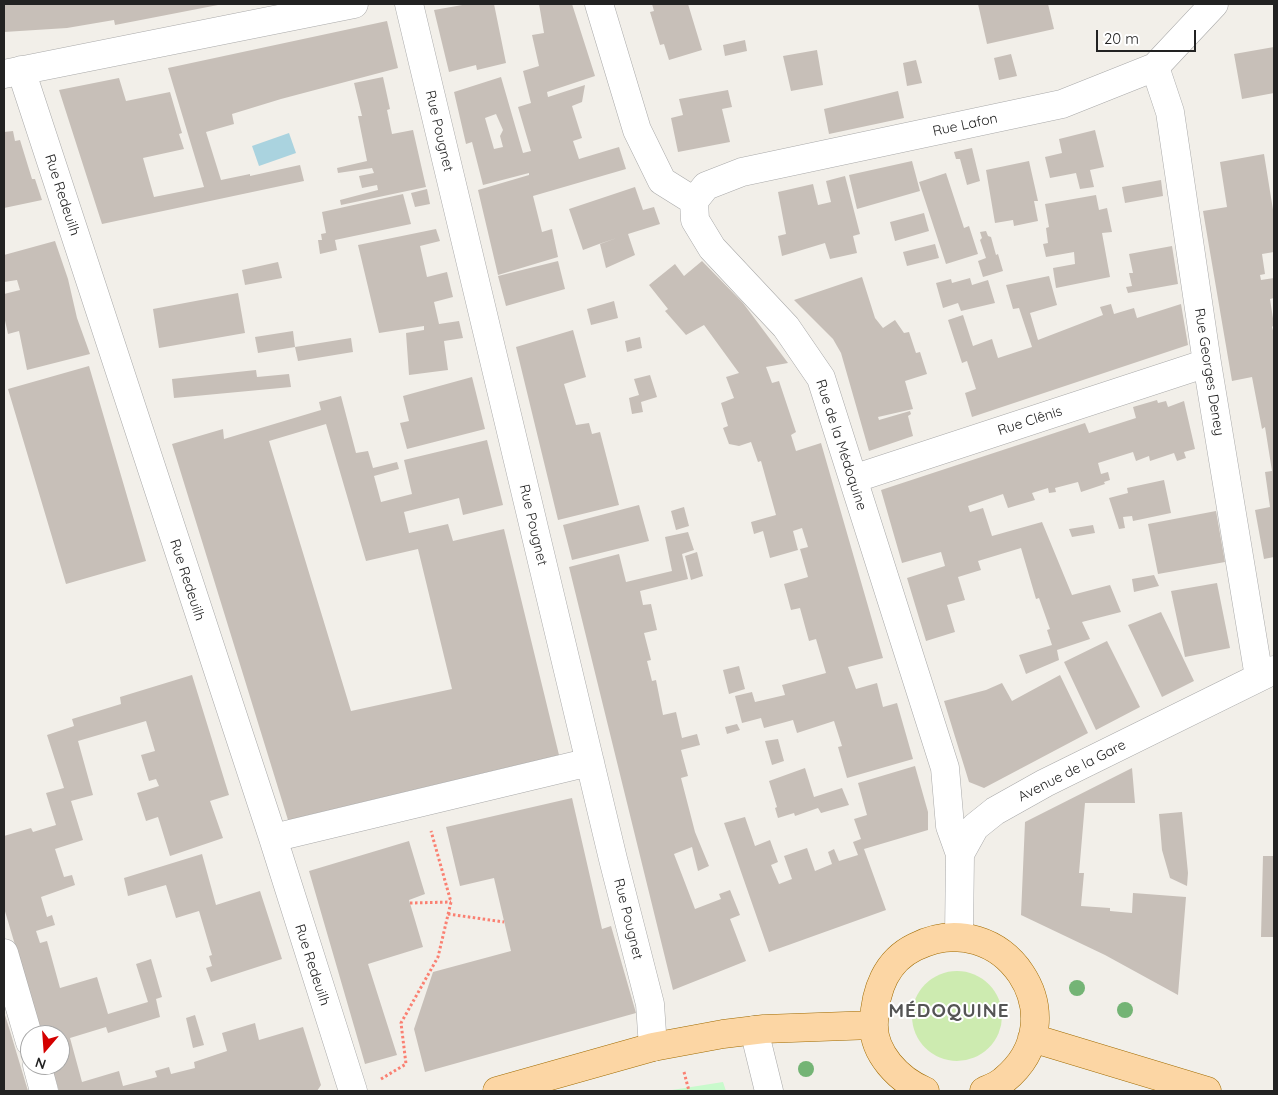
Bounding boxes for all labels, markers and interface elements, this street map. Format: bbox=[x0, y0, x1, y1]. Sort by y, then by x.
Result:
scale bar bbox=[1098, 20, 1198, 52]
text: 20 m bbox=[1104, 29, 1139, 48]
street label: Rue Pougnet bbox=[421, 89, 457, 173]
street label: Rue Lafon bbox=[931, 110, 999, 140]
street label: Rue Redeuilh bbox=[41, 152, 83, 238]
street label: Rue Georges Deney bbox=[1191, 307, 1227, 437]
street label: Rue de la Médoquine bbox=[812, 377, 870, 513]
street label: Rue Clênis bbox=[996, 403, 1064, 439]
street label: Rue Pougnet bbox=[515, 483, 551, 567]
street label: Rue Redeuilh bbox=[166, 537, 208, 623]
street label: Avenue de la Gare bbox=[1015, 737, 1129, 805]
street label: Rue Pougnet bbox=[610, 877, 646, 961]
street label: Rue Redeuilh bbox=[291, 922, 333, 1008]
district label: MÉDOQUINE bbox=[887, 1000, 1011, 1022]
north arrow bbox=[20, 1025, 70, 1075]
text: N bbox=[33, 1053, 48, 1073]

